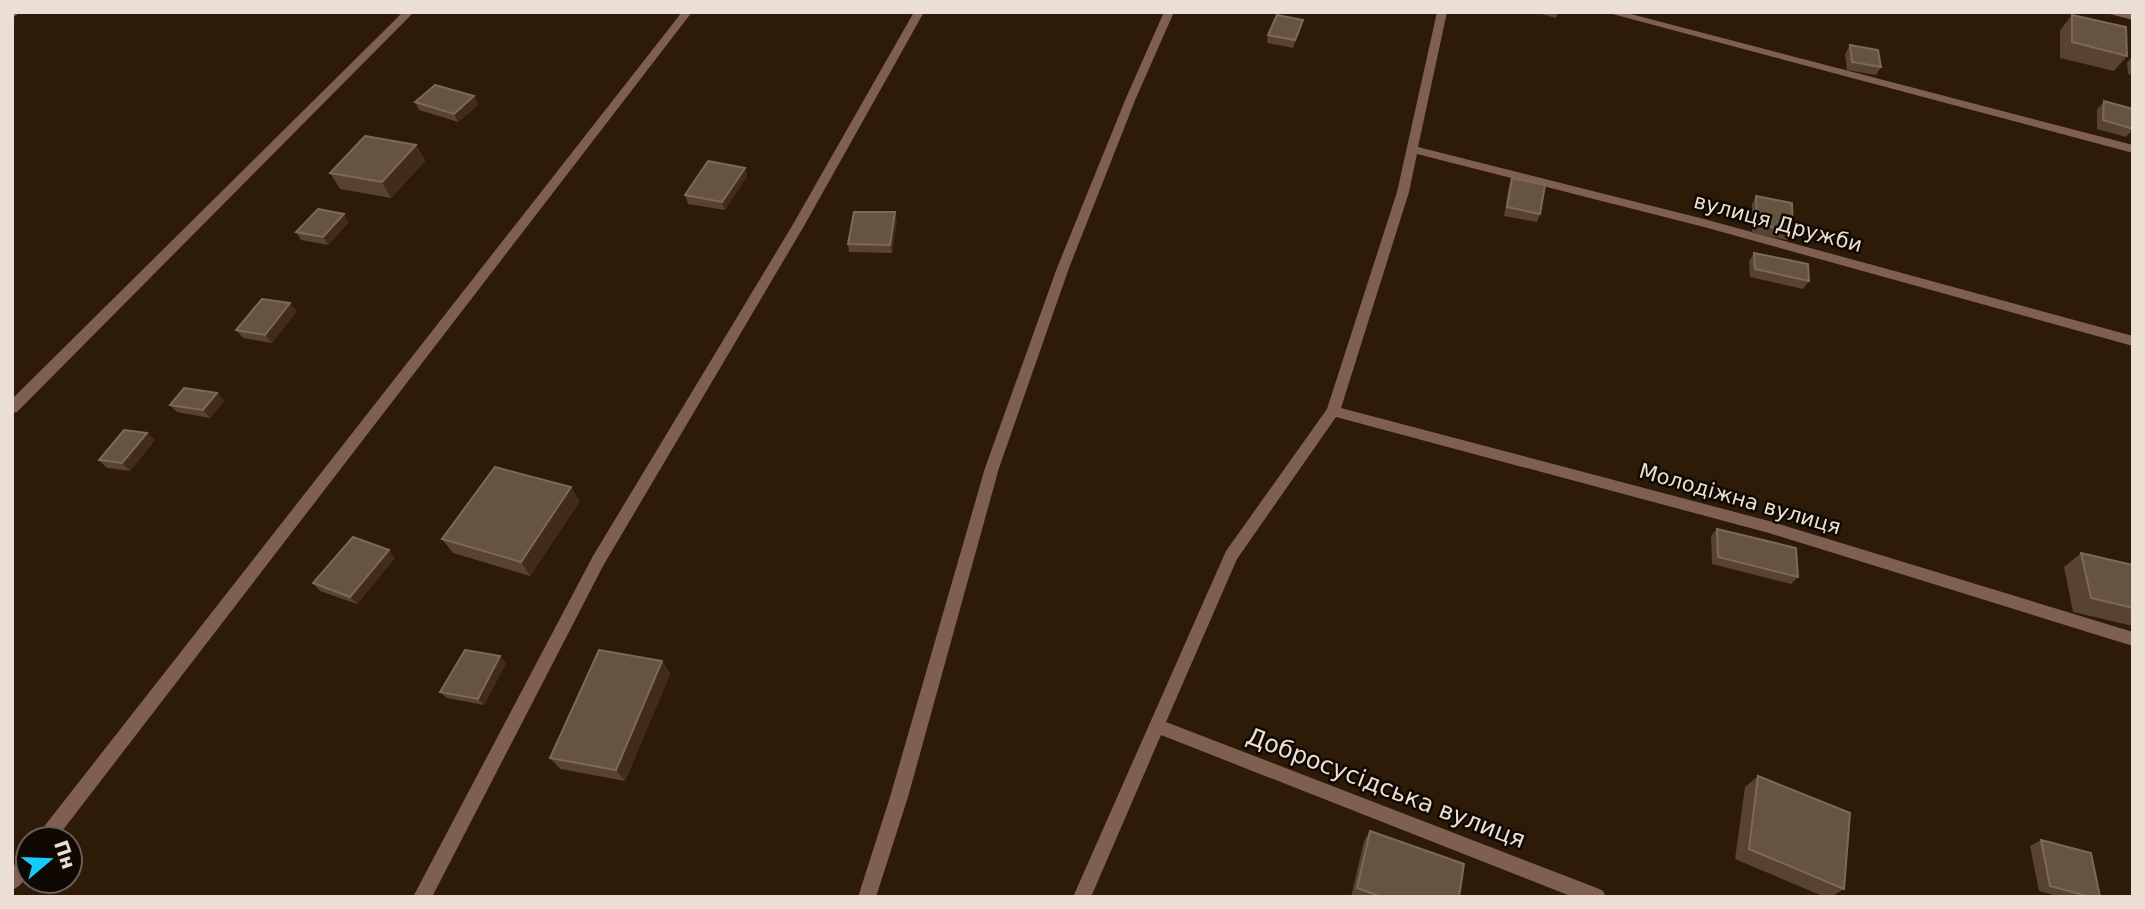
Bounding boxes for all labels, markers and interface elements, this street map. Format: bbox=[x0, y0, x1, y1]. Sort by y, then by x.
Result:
street label: вулиця Дружби bbox=[1691, 189, 1865, 257]
street label: Молодіжна вулиця bbox=[1636, 459, 1844, 539]
street label: Добросусідська вулиця bbox=[1243, 722, 1529, 854]
north arrow bbox=[14, 825, 84, 895]
text: Пн bbox=[50, 837, 80, 872]

